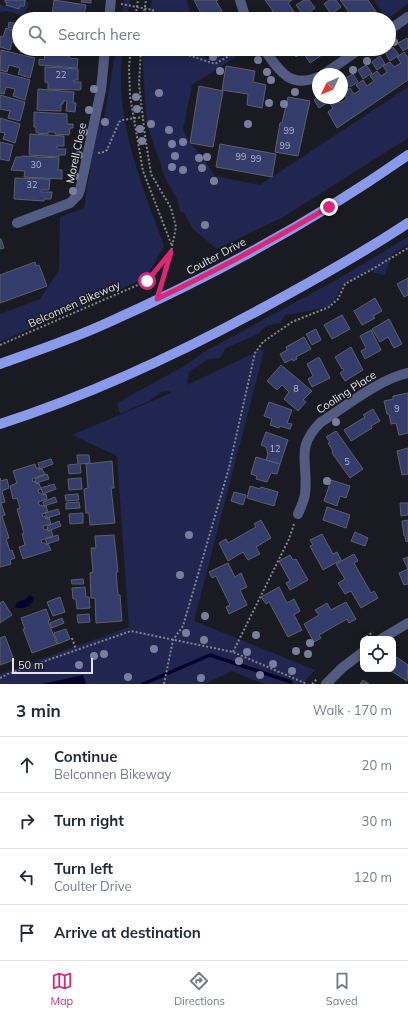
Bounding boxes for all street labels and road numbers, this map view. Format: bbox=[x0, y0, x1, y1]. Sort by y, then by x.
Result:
street label: Morell Close bbox=[63, 121, 89, 185]
street label: Coulter Drive bbox=[184, 234, 248, 278]
street label: Belconnen Bikeway bbox=[26, 277, 122, 331]
street label: Cooling Place bbox=[313, 367, 379, 417]

